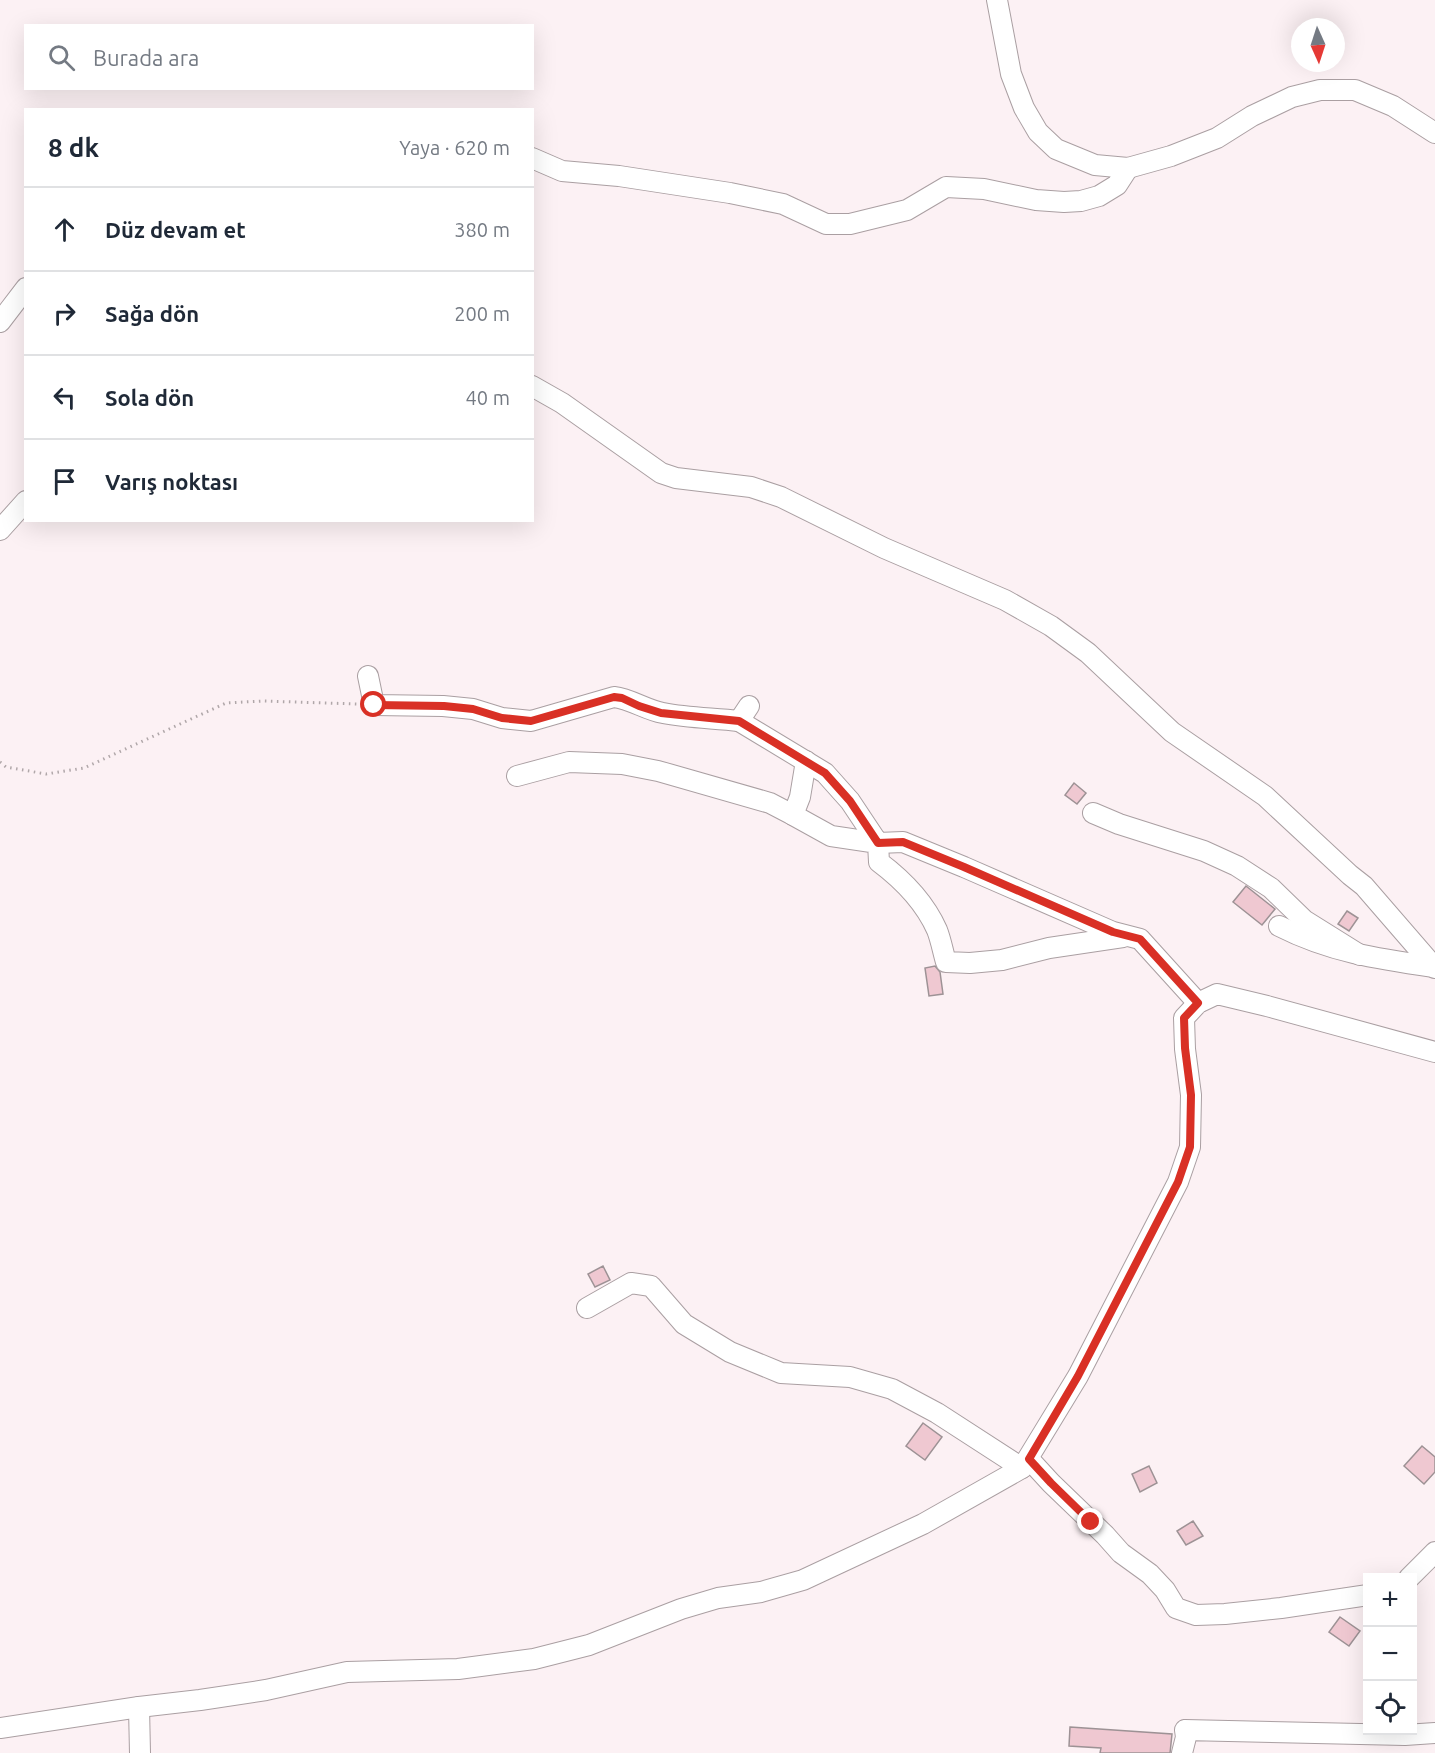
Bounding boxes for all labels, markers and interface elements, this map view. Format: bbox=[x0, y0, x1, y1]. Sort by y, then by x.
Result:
north arrow bbox=[1291, 18, 1345, 72]
search box bbox=[24, 24, 534, 90]
icon: search bbox=[45, 41, 78, 74]
text: Burada ara bbox=[93, 45, 199, 70]
text: 8 dk bbox=[48, 133, 99, 162]
text: Yaya · 620 m bbox=[399, 136, 510, 159]
icon: ahead bbox=[48, 213, 81, 246]
text: Düz devam et bbox=[105, 217, 246, 242]
text: 380 m bbox=[454, 218, 510, 241]
icon: right bbox=[48, 297, 81, 330]
text: Sağa dön bbox=[105, 301, 199, 326]
text: 200 m bbox=[454, 302, 510, 325]
icon: left bbox=[48, 381, 81, 414]
text: Sola dön bbox=[105, 385, 194, 410]
text: 40 m bbox=[466, 386, 510, 409]
icon: arrive bbox=[48, 465, 81, 498]
text: Varış noktası bbox=[105, 469, 238, 494]
route start bbox=[360, 691, 386, 717]
route end bbox=[1077, 1508, 1103, 1534]
map controls bbox=[1363, 1573, 1417, 1735]
button: + bbox=[1363, 1573, 1417, 1627]
button: − bbox=[1363, 1627, 1417, 1681]
button: locate bbox=[1363, 1681, 1417, 1735]

